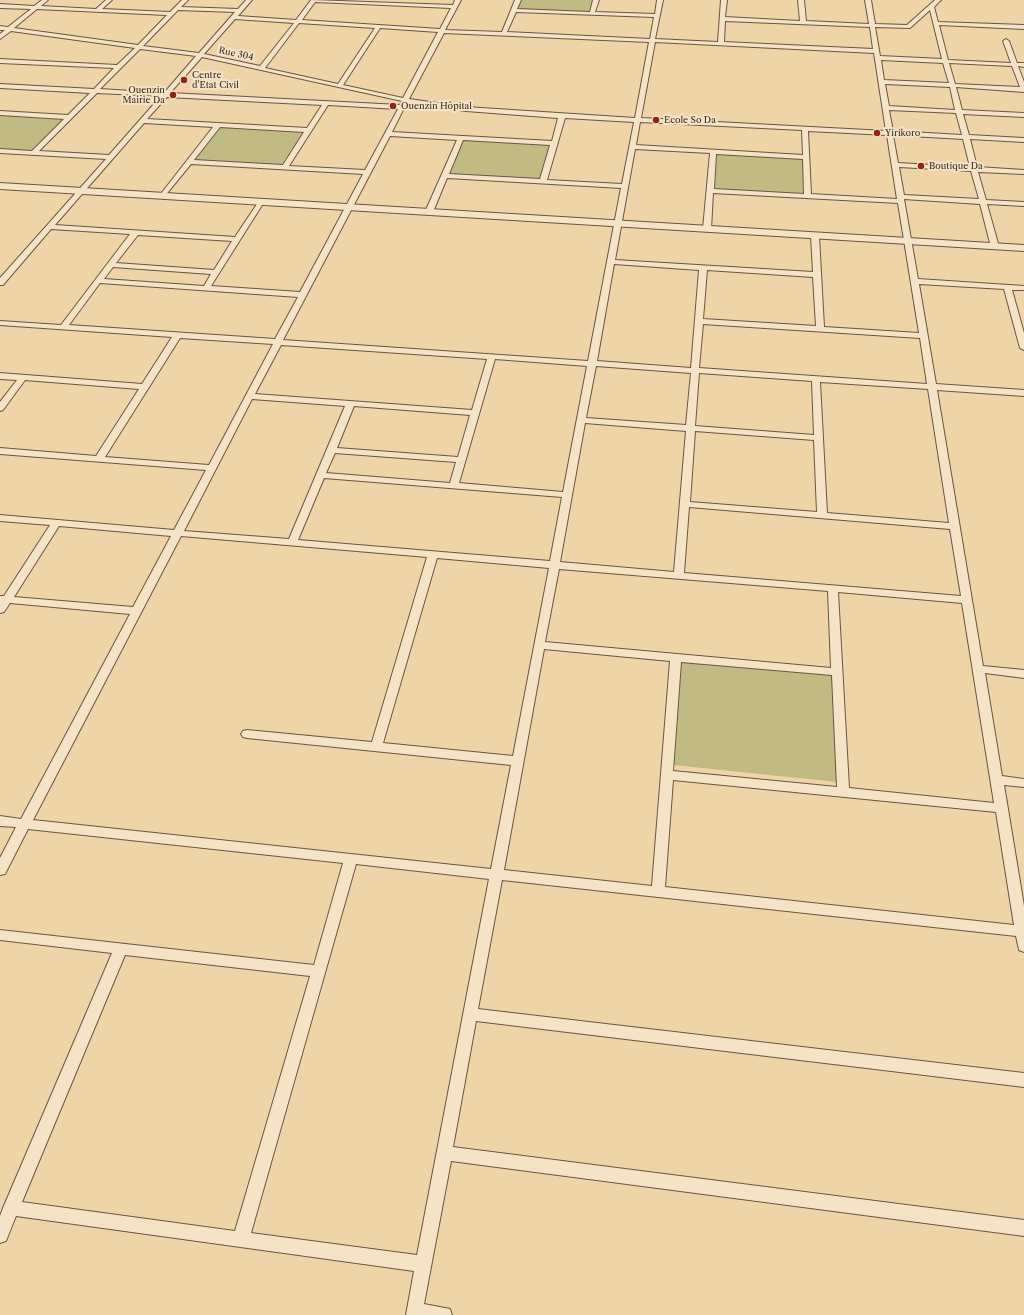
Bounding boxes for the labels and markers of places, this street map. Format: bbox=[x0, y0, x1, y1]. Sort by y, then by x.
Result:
place label: Centre d'Etat Civil bbox=[192, 70, 239, 91]
marker: Centre d'Etat Civil bbox=[179, 75, 189, 85]
place label: Ouenzin Mairie Da bbox=[122, 85, 165, 106]
marker: Ouenzin Mairie Da bbox=[168, 90, 178, 100]
marker: Ouenzin Hôpital bbox=[388, 101, 398, 111]
place label: Ouenzin Hôpital bbox=[401, 101, 472, 111]
marker: Ecole So Da bbox=[651, 115, 661, 125]
place label: Ecole So Da bbox=[664, 115, 716, 125]
marker: Yirikoro bbox=[872, 128, 882, 138]
place label: Yirikoro bbox=[885, 128, 920, 138]
marker: Boutique Da bbox=[916, 161, 926, 171]
place label: Boutique Da bbox=[929, 161, 983, 171]

